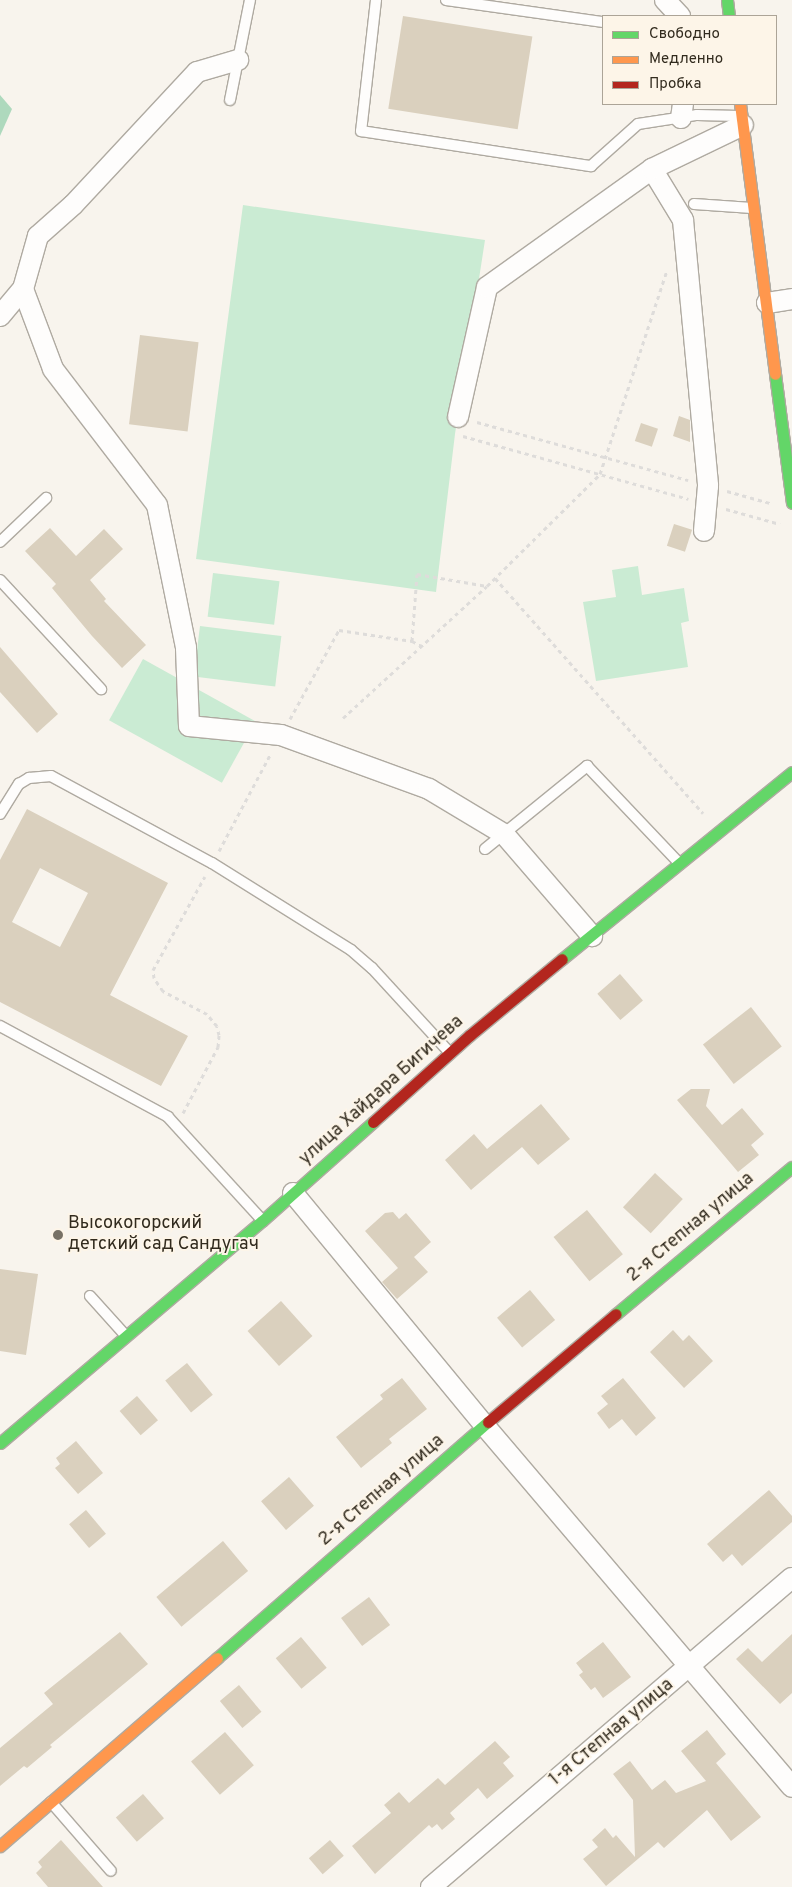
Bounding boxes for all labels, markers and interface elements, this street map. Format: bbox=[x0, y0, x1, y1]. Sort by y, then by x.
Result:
legend bbox=[602, 15, 777, 105]
text: Свободно bbox=[649, 25, 720, 44]
text: Медленно bbox=[649, 50, 723, 69]
text: Пробка bbox=[649, 75, 701, 94]
street label: улица Хайдара Бигичева bbox=[296, 1012, 468, 1170]
street label: 2-я Степная улица bbox=[623, 1169, 759, 1287]
place label: Высокогорский детский сад Сандугач bbox=[68, 1214, 259, 1256]
marker: Высокогорский детский сад Сандугач bbox=[52, 1229, 64, 1241]
street label: 2-я Степная улица bbox=[315, 1431, 449, 1551]
street label: 1-я Степная улица bbox=[546, 1675, 678, 1791]

